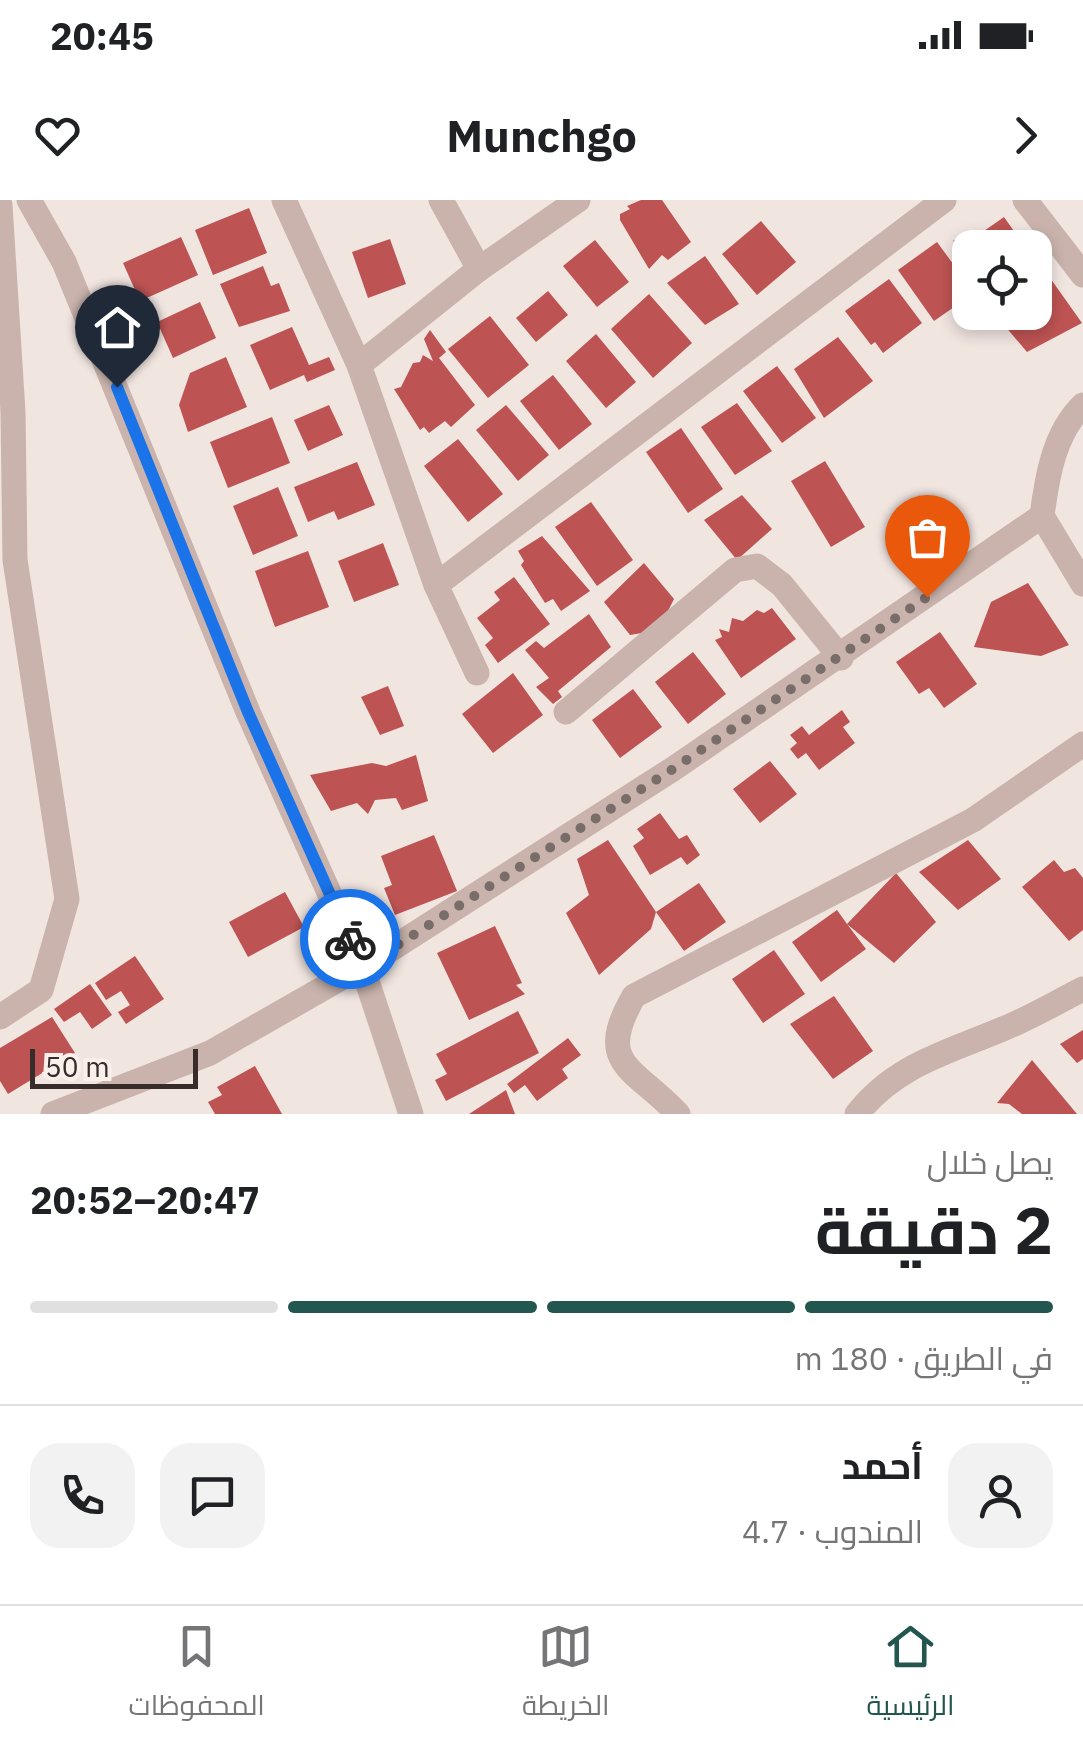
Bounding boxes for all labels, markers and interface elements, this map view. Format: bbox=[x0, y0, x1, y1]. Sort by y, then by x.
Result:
text: 20:45 bbox=[50, 11, 154, 60]
text: Munchgo bbox=[446, 106, 637, 164]
icon: heart bbox=[30, 108, 85, 163]
icon: forward bbox=[998, 108, 1053, 163]
map controls bbox=[952, 230, 1052, 330]
button: locate bbox=[952, 230, 1052, 330]
pin bbox=[75, 285, 160, 388]
icon: home bbox=[90, 300, 145, 355]
pin bbox=[885, 495, 970, 598]
icon: bag bbox=[900, 510, 955, 565]
courier bbox=[300, 889, 400, 989]
icon: bike bbox=[323, 912, 378, 967]
scale bar bbox=[30, 1044, 198, 1088]
text: 50 m bbox=[45, 1048, 110, 1085]
text: يصل خلال bbox=[927, 1141, 1053, 1183]
text: 20:47–20:52 bbox=[30, 1175, 260, 1224]
text: 2 دقيقة bbox=[815, 1187, 1053, 1272]
text: في الطريق · 180 m bbox=[795, 1337, 1053, 1379]
text: أحمد bbox=[842, 1440, 923, 1489]
button: phone bbox=[30, 1443, 135, 1548]
button: chat bbox=[160, 1443, 265, 1548]
button: person bbox=[948, 1443, 1053, 1548]
text: المندوب · 4.7 bbox=[742, 1510, 923, 1552]
tab: المحفوظات bbox=[129, 1619, 265, 1731]
tab: الخريطة bbox=[522, 1619, 609, 1731]
tab: الرئيسية bbox=[867, 1619, 954, 1731]

